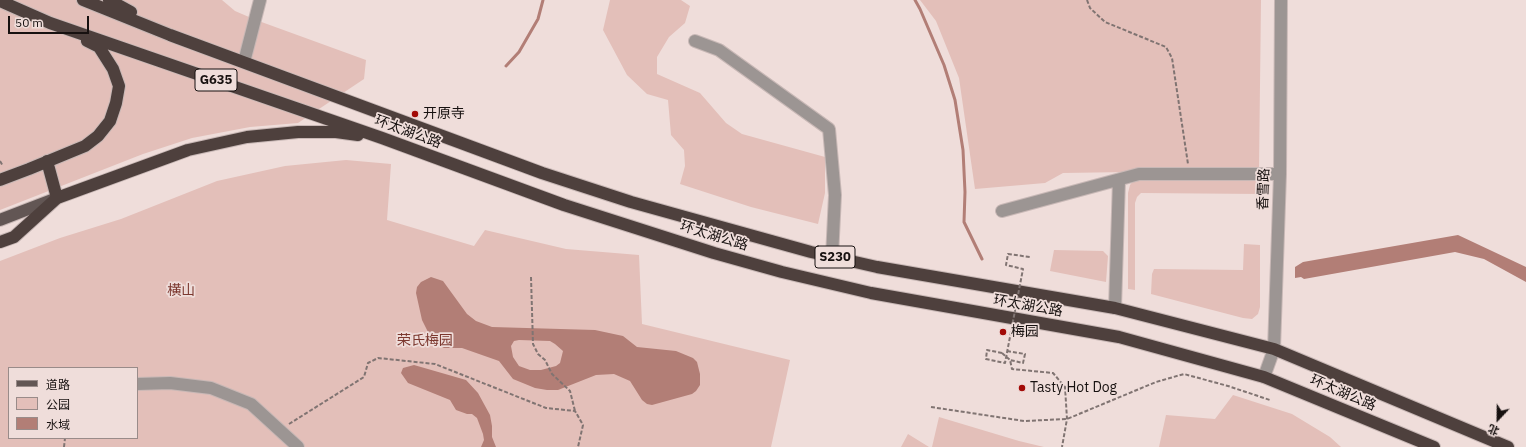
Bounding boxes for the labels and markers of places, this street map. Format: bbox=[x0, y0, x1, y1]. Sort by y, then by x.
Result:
place label: 开原寺 bbox=[423, 106, 465, 122]
marker: 开原寺 bbox=[410, 109, 420, 119]
place label: 梅园 bbox=[1011, 324, 1039, 340]
marker: 梅园 bbox=[998, 327, 1008, 337]
place label: Tasty Hot Dog bbox=[1030, 380, 1117, 396]
marker: Tasty Hot Dog bbox=[1017, 383, 1027, 393]

